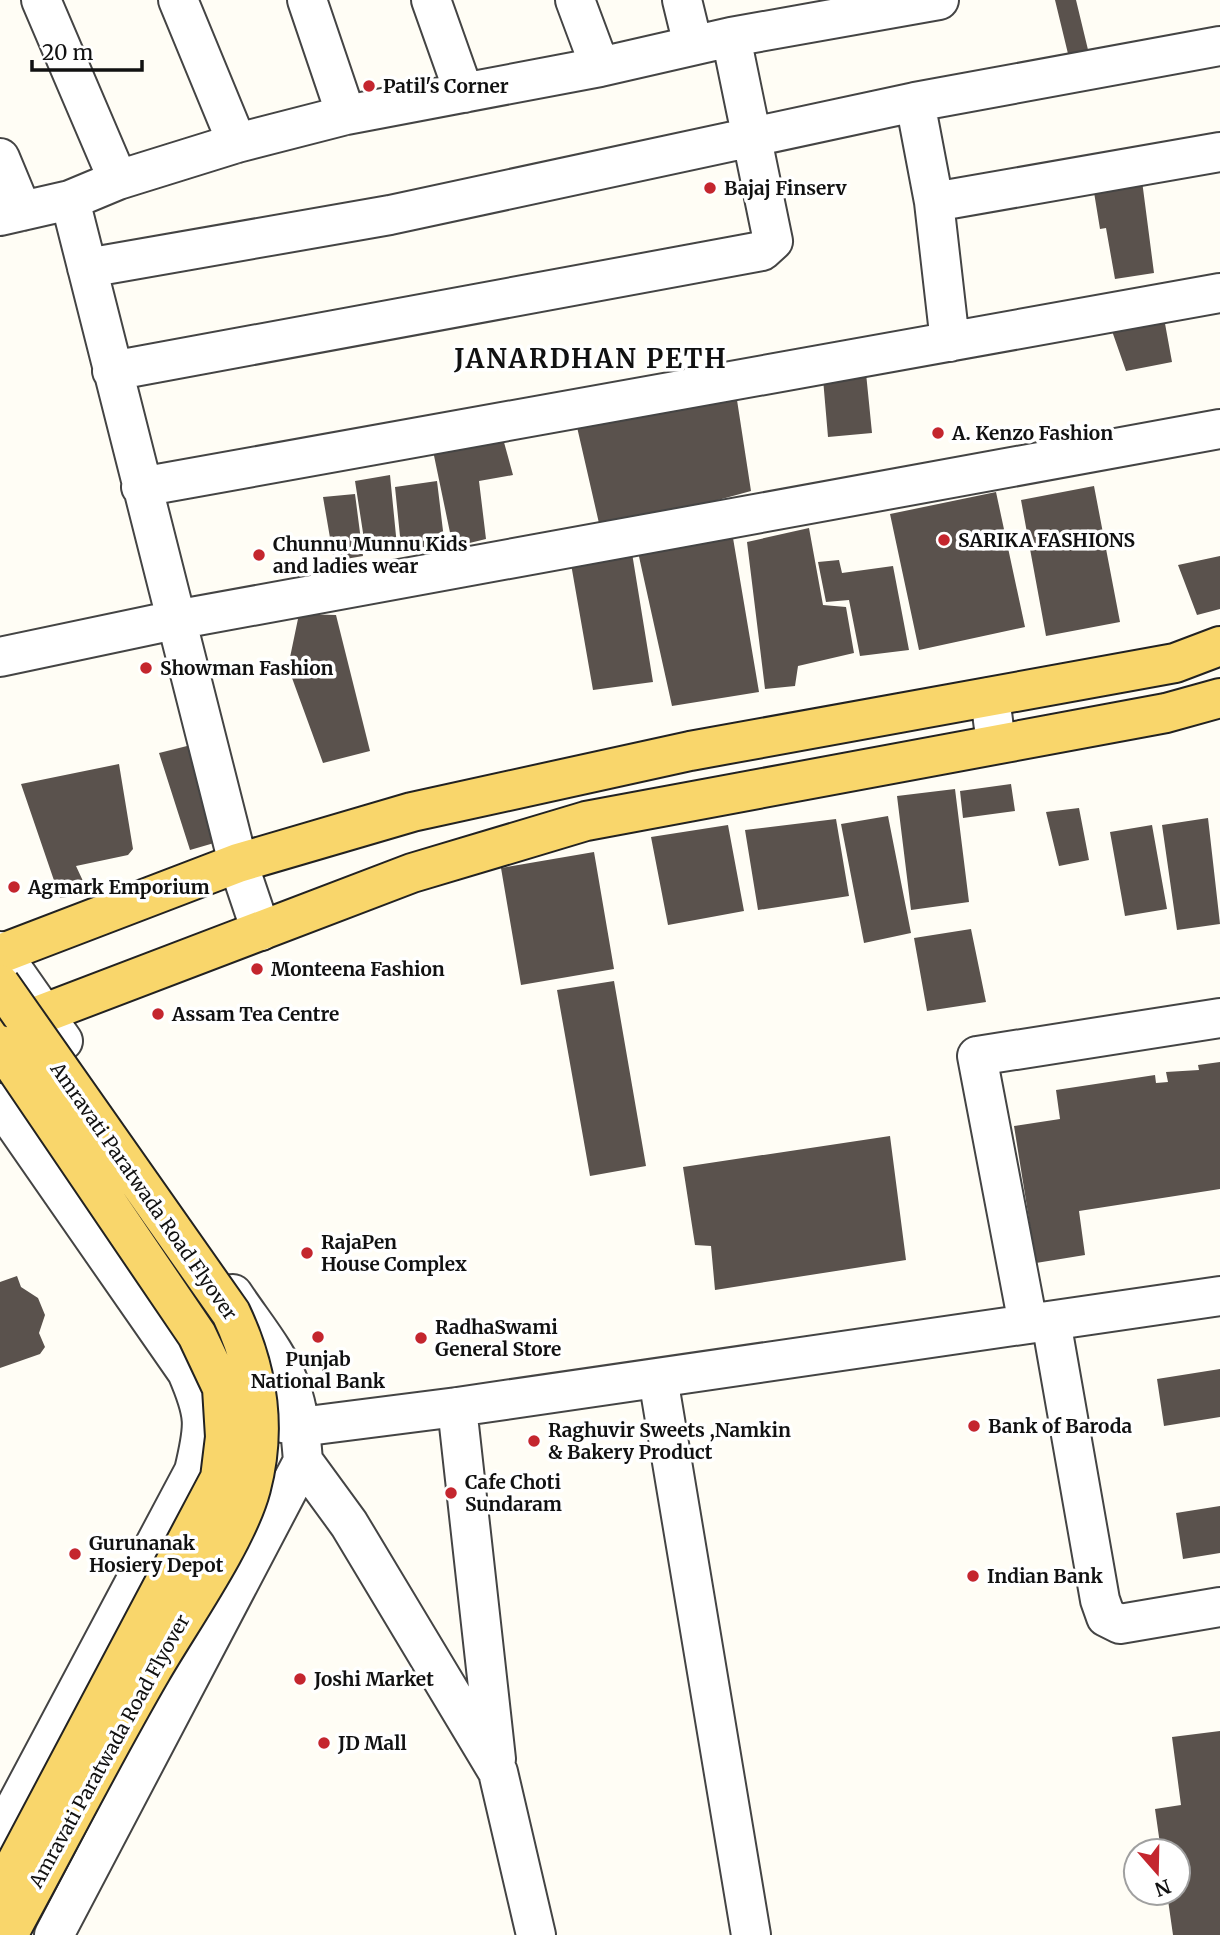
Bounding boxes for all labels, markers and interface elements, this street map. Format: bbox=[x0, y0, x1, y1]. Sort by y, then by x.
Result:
scale bar bbox=[32, 28, 142, 72]
text: 20 m bbox=[42, 39, 94, 66]
place label: Patil's Corner bbox=[383, 74, 509, 98]
marker: Patil's Corner bbox=[361, 78, 377, 94]
place label: Bajaj Finserv bbox=[724, 176, 848, 200]
marker: Bajaj Finserv bbox=[702, 180, 718, 196]
district label: JANARDHAN PETH bbox=[453, 342, 728, 375]
place label: A. Kenzo Fashion bbox=[951, 421, 1113, 445]
marker: A. Kenzo Fashion bbox=[930, 425, 946, 441]
place label: SARIKA FASHIONS bbox=[958, 528, 1135, 552]
place label: Chunnu Munnu Kids and ladies wear bbox=[273, 532, 468, 578]
marker: SARIKA FASHIONS bbox=[936, 532, 952, 548]
marker: Chunnu Munnu Kids and ladies wear bbox=[251, 547, 267, 563]
place label: Showman Fashion bbox=[160, 656, 334, 680]
marker: Showman Fashion bbox=[138, 660, 154, 676]
place label: Agmark Emporium bbox=[27, 875, 210, 899]
marker: Agmark Emporium bbox=[6, 879, 22, 895]
place label: Monteena Fashion bbox=[271, 957, 445, 981]
marker: Monteena Fashion bbox=[249, 961, 265, 977]
place label: Assam Tea Centre bbox=[171, 1002, 339, 1026]
marker: Assam Tea Centre bbox=[150, 1006, 166, 1022]
street label: Amravati Paratwada Road Flyover bbox=[45, 1057, 243, 1325]
place label: RajaPen House Complex bbox=[321, 1230, 467, 1276]
marker: RajaPen House Complex bbox=[299, 1245, 315, 1261]
place label: RadhaSwami General Store bbox=[435, 1315, 561, 1361]
marker: Punjab National Bank bbox=[310, 1329, 326, 1345]
marker: RadhaSwami General Store bbox=[413, 1330, 429, 1346]
place label: Punjab National Bank bbox=[251, 1347, 386, 1393]
place label: Bank of Baroda bbox=[988, 1414, 1133, 1438]
place label: Raghuvir Sweets ,Namkin & Bakery Product bbox=[548, 1418, 791, 1464]
marker: Bank of Baroda bbox=[966, 1418, 982, 1434]
marker: Raghuvir Sweets ,Namkin & Bakery Product bbox=[526, 1433, 542, 1449]
place label: Cafe Choti Sundaram bbox=[465, 1470, 562, 1516]
marker: Cafe Choti Sundaram bbox=[443, 1485, 459, 1501]
place label: Gurunanak Hosiery Depot bbox=[89, 1531, 224, 1577]
marker: Gurunanak Hosiery Depot bbox=[67, 1546, 83, 1562]
place label: Indian Bank bbox=[987, 1564, 1103, 1588]
marker: Indian Bank bbox=[965, 1568, 981, 1584]
street label: Amravati Paratwada Road Flyover bbox=[23, 1610, 195, 1893]
place label: Joshi Market bbox=[313, 1667, 434, 1691]
marker: Joshi Market bbox=[292, 1671, 308, 1687]
place label: JD Mall bbox=[337, 1731, 407, 1755]
marker: JD Mall bbox=[316, 1735, 332, 1751]
north arrow bbox=[1122, 1837, 1192, 1907]
text: N bbox=[1152, 1874, 1174, 1902]

